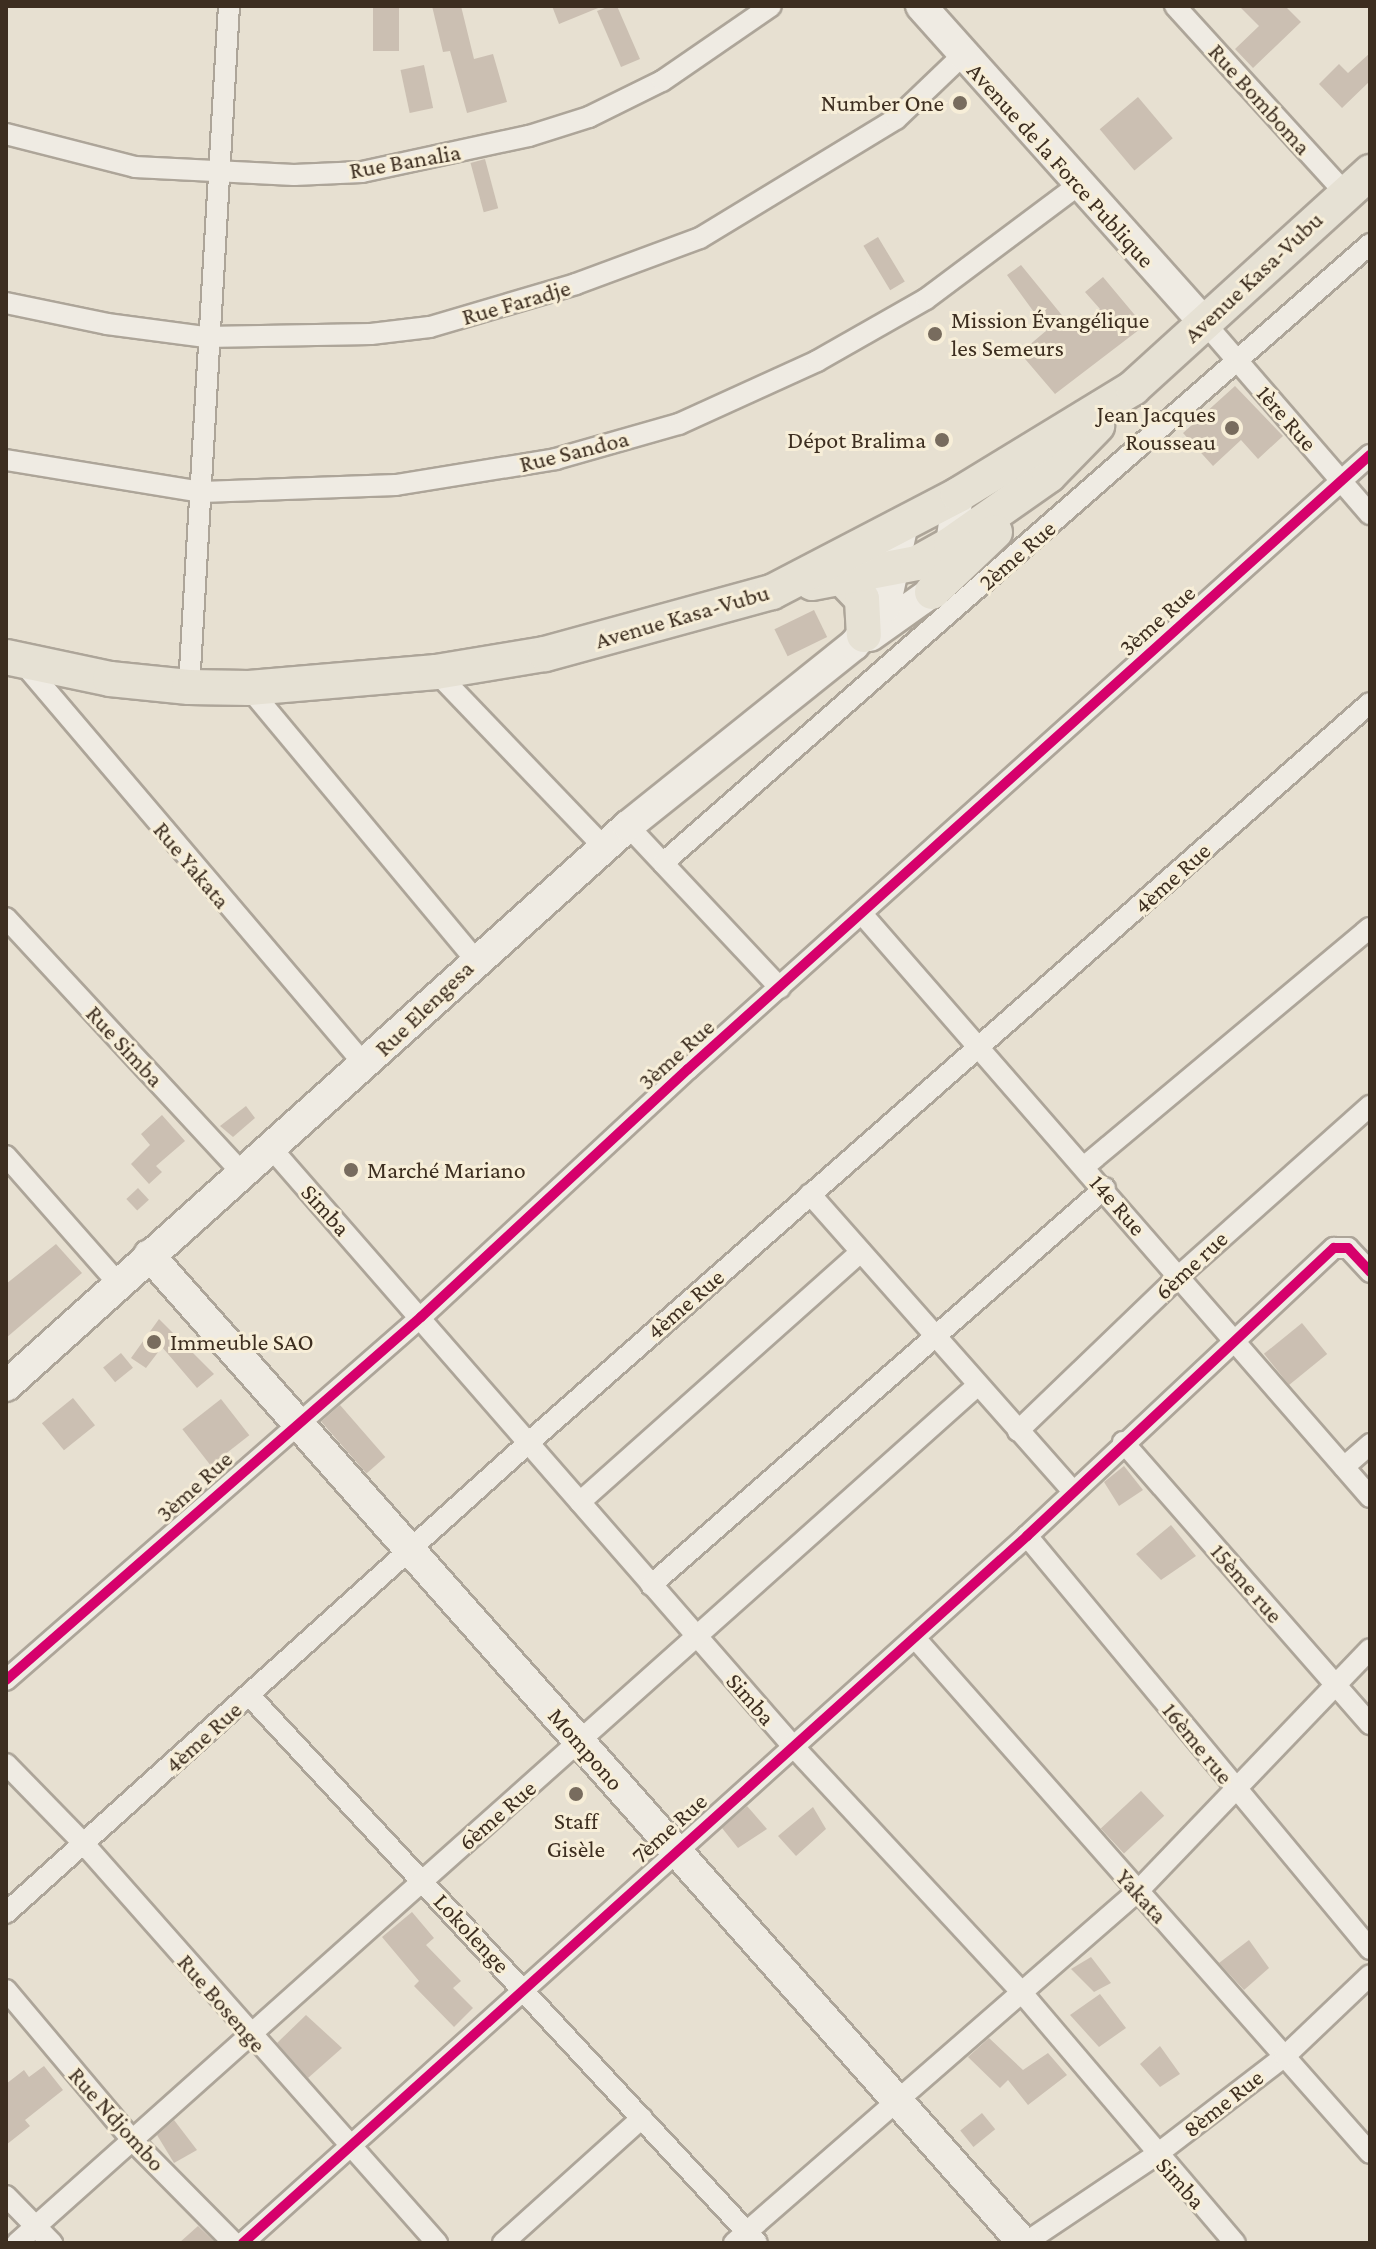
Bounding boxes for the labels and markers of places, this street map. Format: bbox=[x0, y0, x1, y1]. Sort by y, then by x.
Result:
place label: Number One bbox=[821, 89, 944, 117]
marker: Number One bbox=[951, 94, 969, 112]
place label: Mission Évangélique les Semeurs bbox=[951, 306, 1149, 362]
marker: Mission Évangélique les Semeurs bbox=[926, 325, 944, 343]
place label: Jean Jacques Rousseau bbox=[1097, 400, 1216, 456]
marker: Jean Jacques Rousseau bbox=[1223, 419, 1241, 437]
place label: Dépot Bralima bbox=[787, 426, 926, 454]
marker: Dépot Bralima bbox=[933, 431, 951, 449]
place label: Marché Mariano bbox=[367, 1156, 526, 1184]
marker: Marché Mariano bbox=[342, 1161, 360, 1179]
place label: Immeuble SAO bbox=[170, 1328, 314, 1356]
marker: Immeuble SAO bbox=[145, 1333, 163, 1351]
marker: Staff Gisèle bbox=[567, 1785, 585, 1803]
place label: Staff Gisèle bbox=[547, 1807, 605, 1863]

